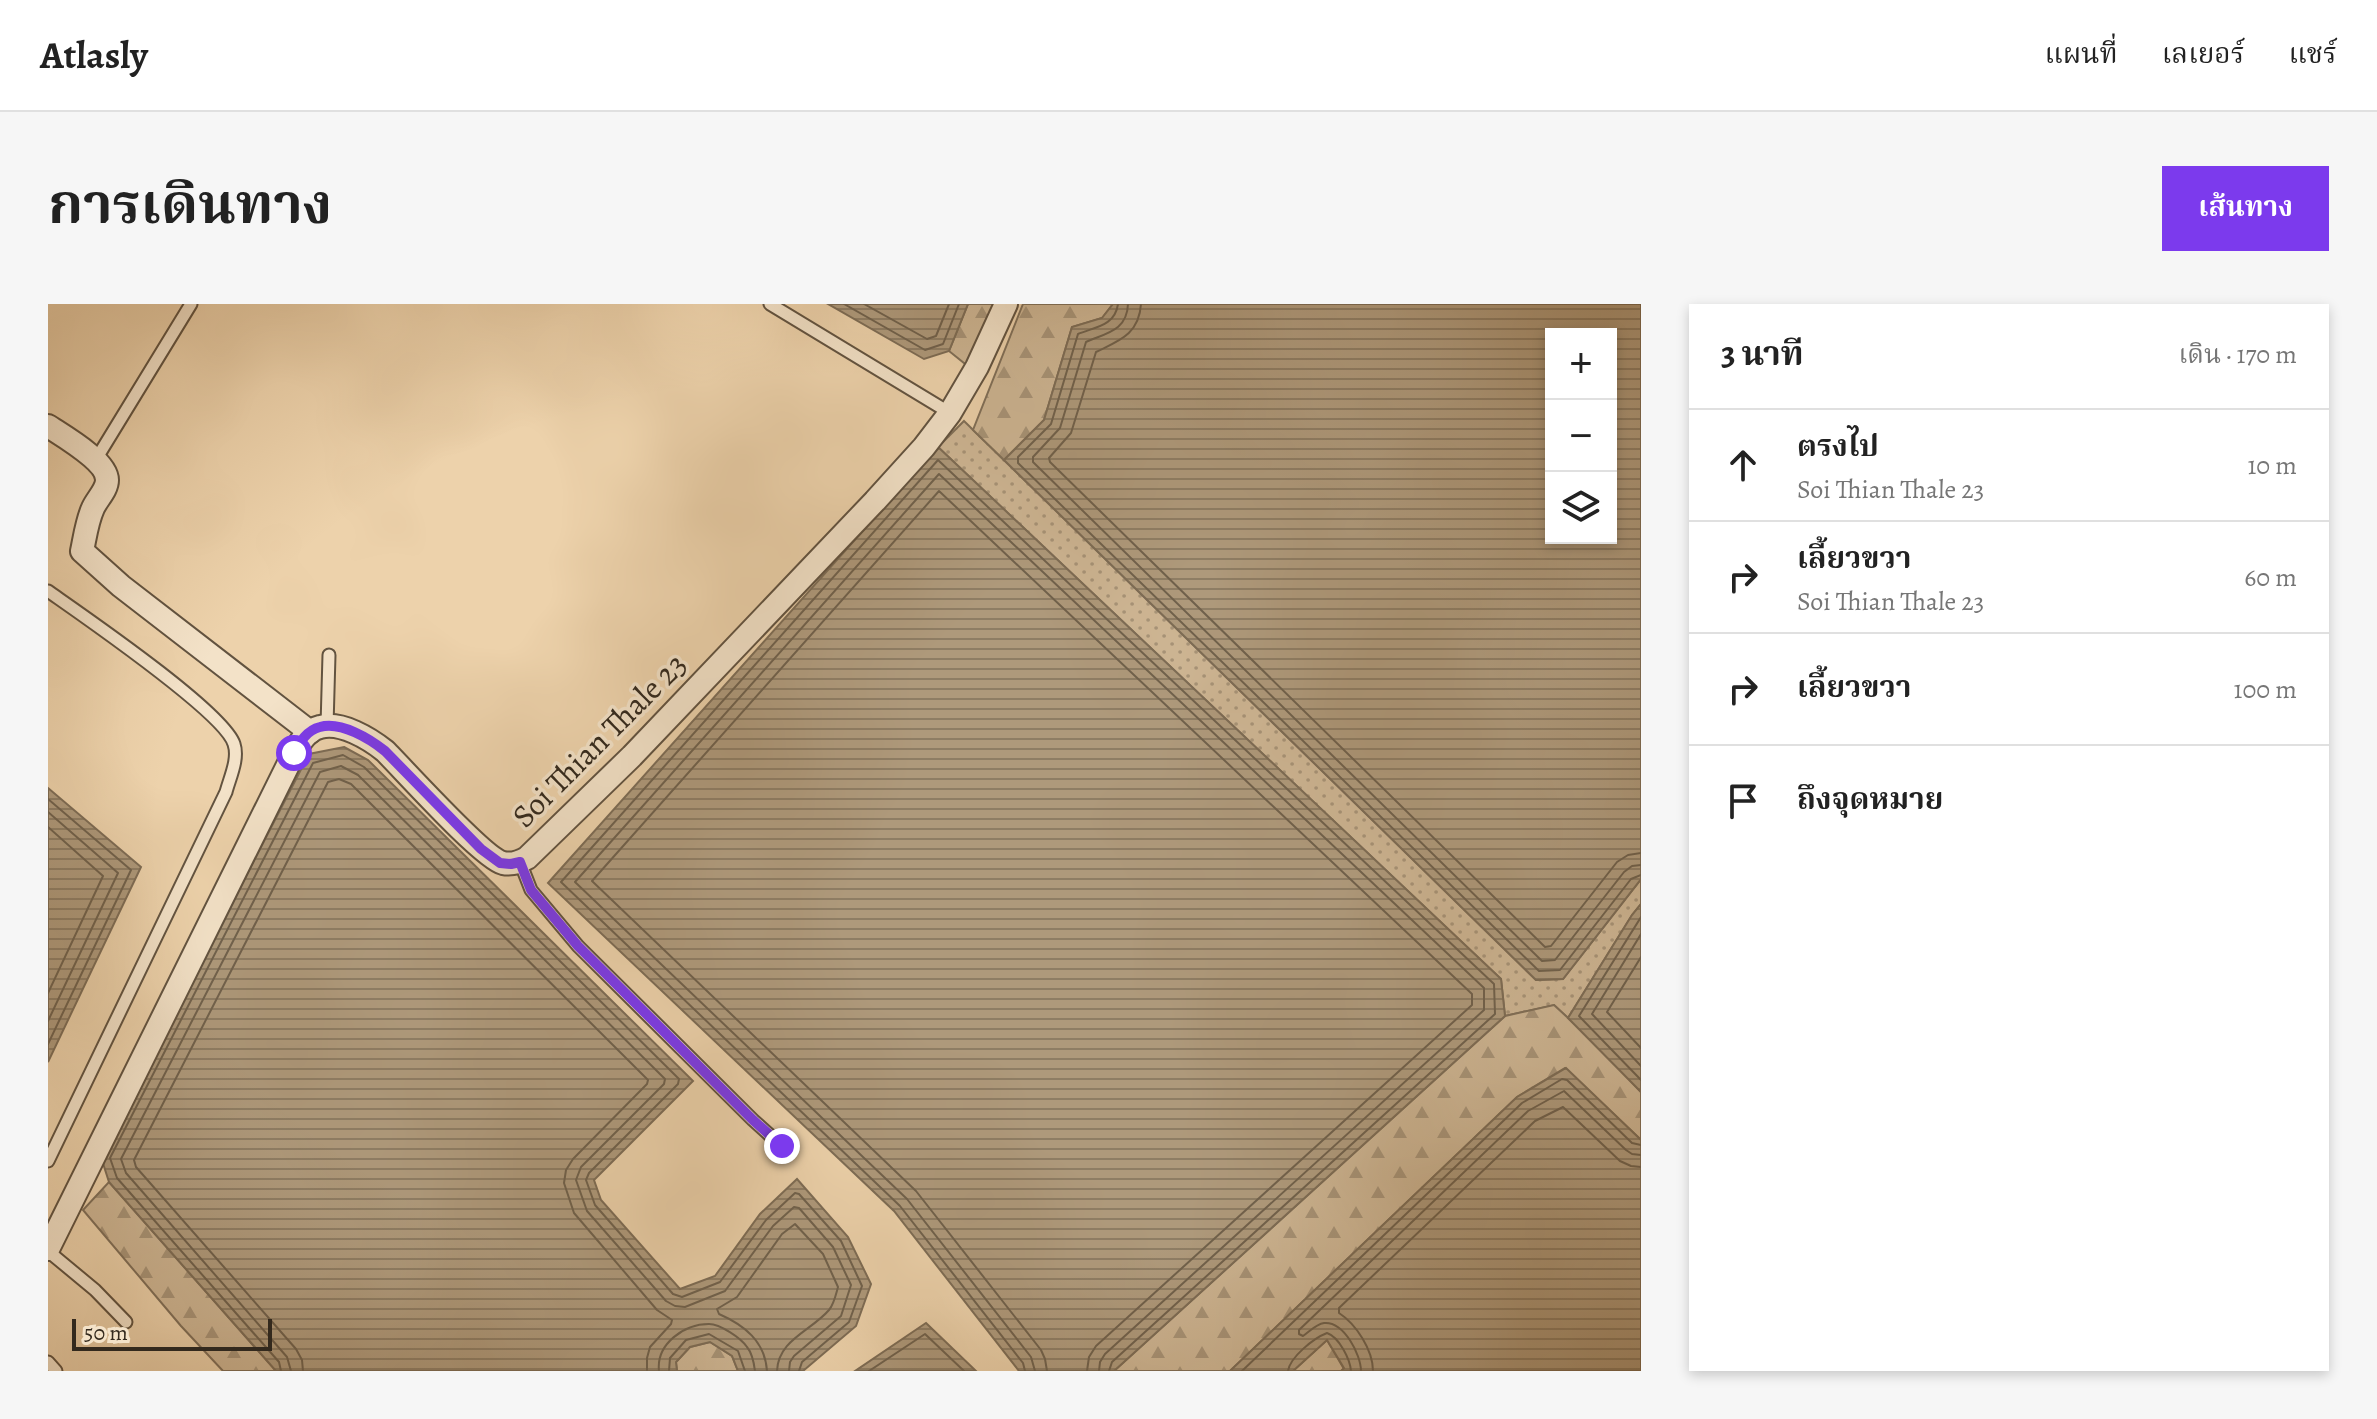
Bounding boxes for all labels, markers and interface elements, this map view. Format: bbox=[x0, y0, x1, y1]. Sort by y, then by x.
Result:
text: Atlasly bbox=[40, 29, 148, 81]
text: แผนที่ bbox=[2044, 35, 2118, 73]
text: เลเยอร์ bbox=[2162, 35, 2245, 73]
text: แชร์ bbox=[2289, 35, 2337, 73]
text: การเดินทาง bbox=[48, 166, 332, 242]
button: เส้นทาง bbox=[2162, 166, 2329, 251]
map controls bbox=[1545, 328, 1617, 544]
button: + bbox=[1545, 328, 1617, 400]
text: 3 นาที bbox=[1721, 330, 1804, 377]
text: เดิน · 170 m bbox=[2178, 337, 2297, 372]
button: − bbox=[1545, 400, 1617, 472]
text: ตรงไป bbox=[1797, 426, 1879, 466]
icon: ahead bbox=[1721, 443, 1765, 487]
text: 10 m bbox=[2247, 448, 2297, 483]
button: layers bbox=[1545, 472, 1617, 544]
text: Soi Thian Thale 23 bbox=[1797, 472, 1984, 507]
text: เลี้ยวขวา bbox=[1797, 538, 1911, 578]
icon: right bbox=[1721, 555, 1765, 599]
text: 60 m bbox=[2244, 560, 2297, 595]
text: Soi Thian Thale 23 bbox=[1797, 584, 1984, 619]
street label: Soi Thian Thale 23 bbox=[502, 643, 696, 837]
icon: right bbox=[1721, 667, 1765, 711]
text: เลี้ยวขวา bbox=[1797, 667, 1911, 707]
text: 100 m bbox=[2234, 672, 2297, 707]
route start bbox=[276, 735, 312, 771]
icon: arrive bbox=[1721, 779, 1765, 823]
text: ถึงจุดหมาย bbox=[1797, 779, 1943, 819]
route end bbox=[764, 1128, 800, 1164]
scale bar bbox=[72, 1315, 272, 1351]
text: 50 m bbox=[84, 1318, 128, 1348]

